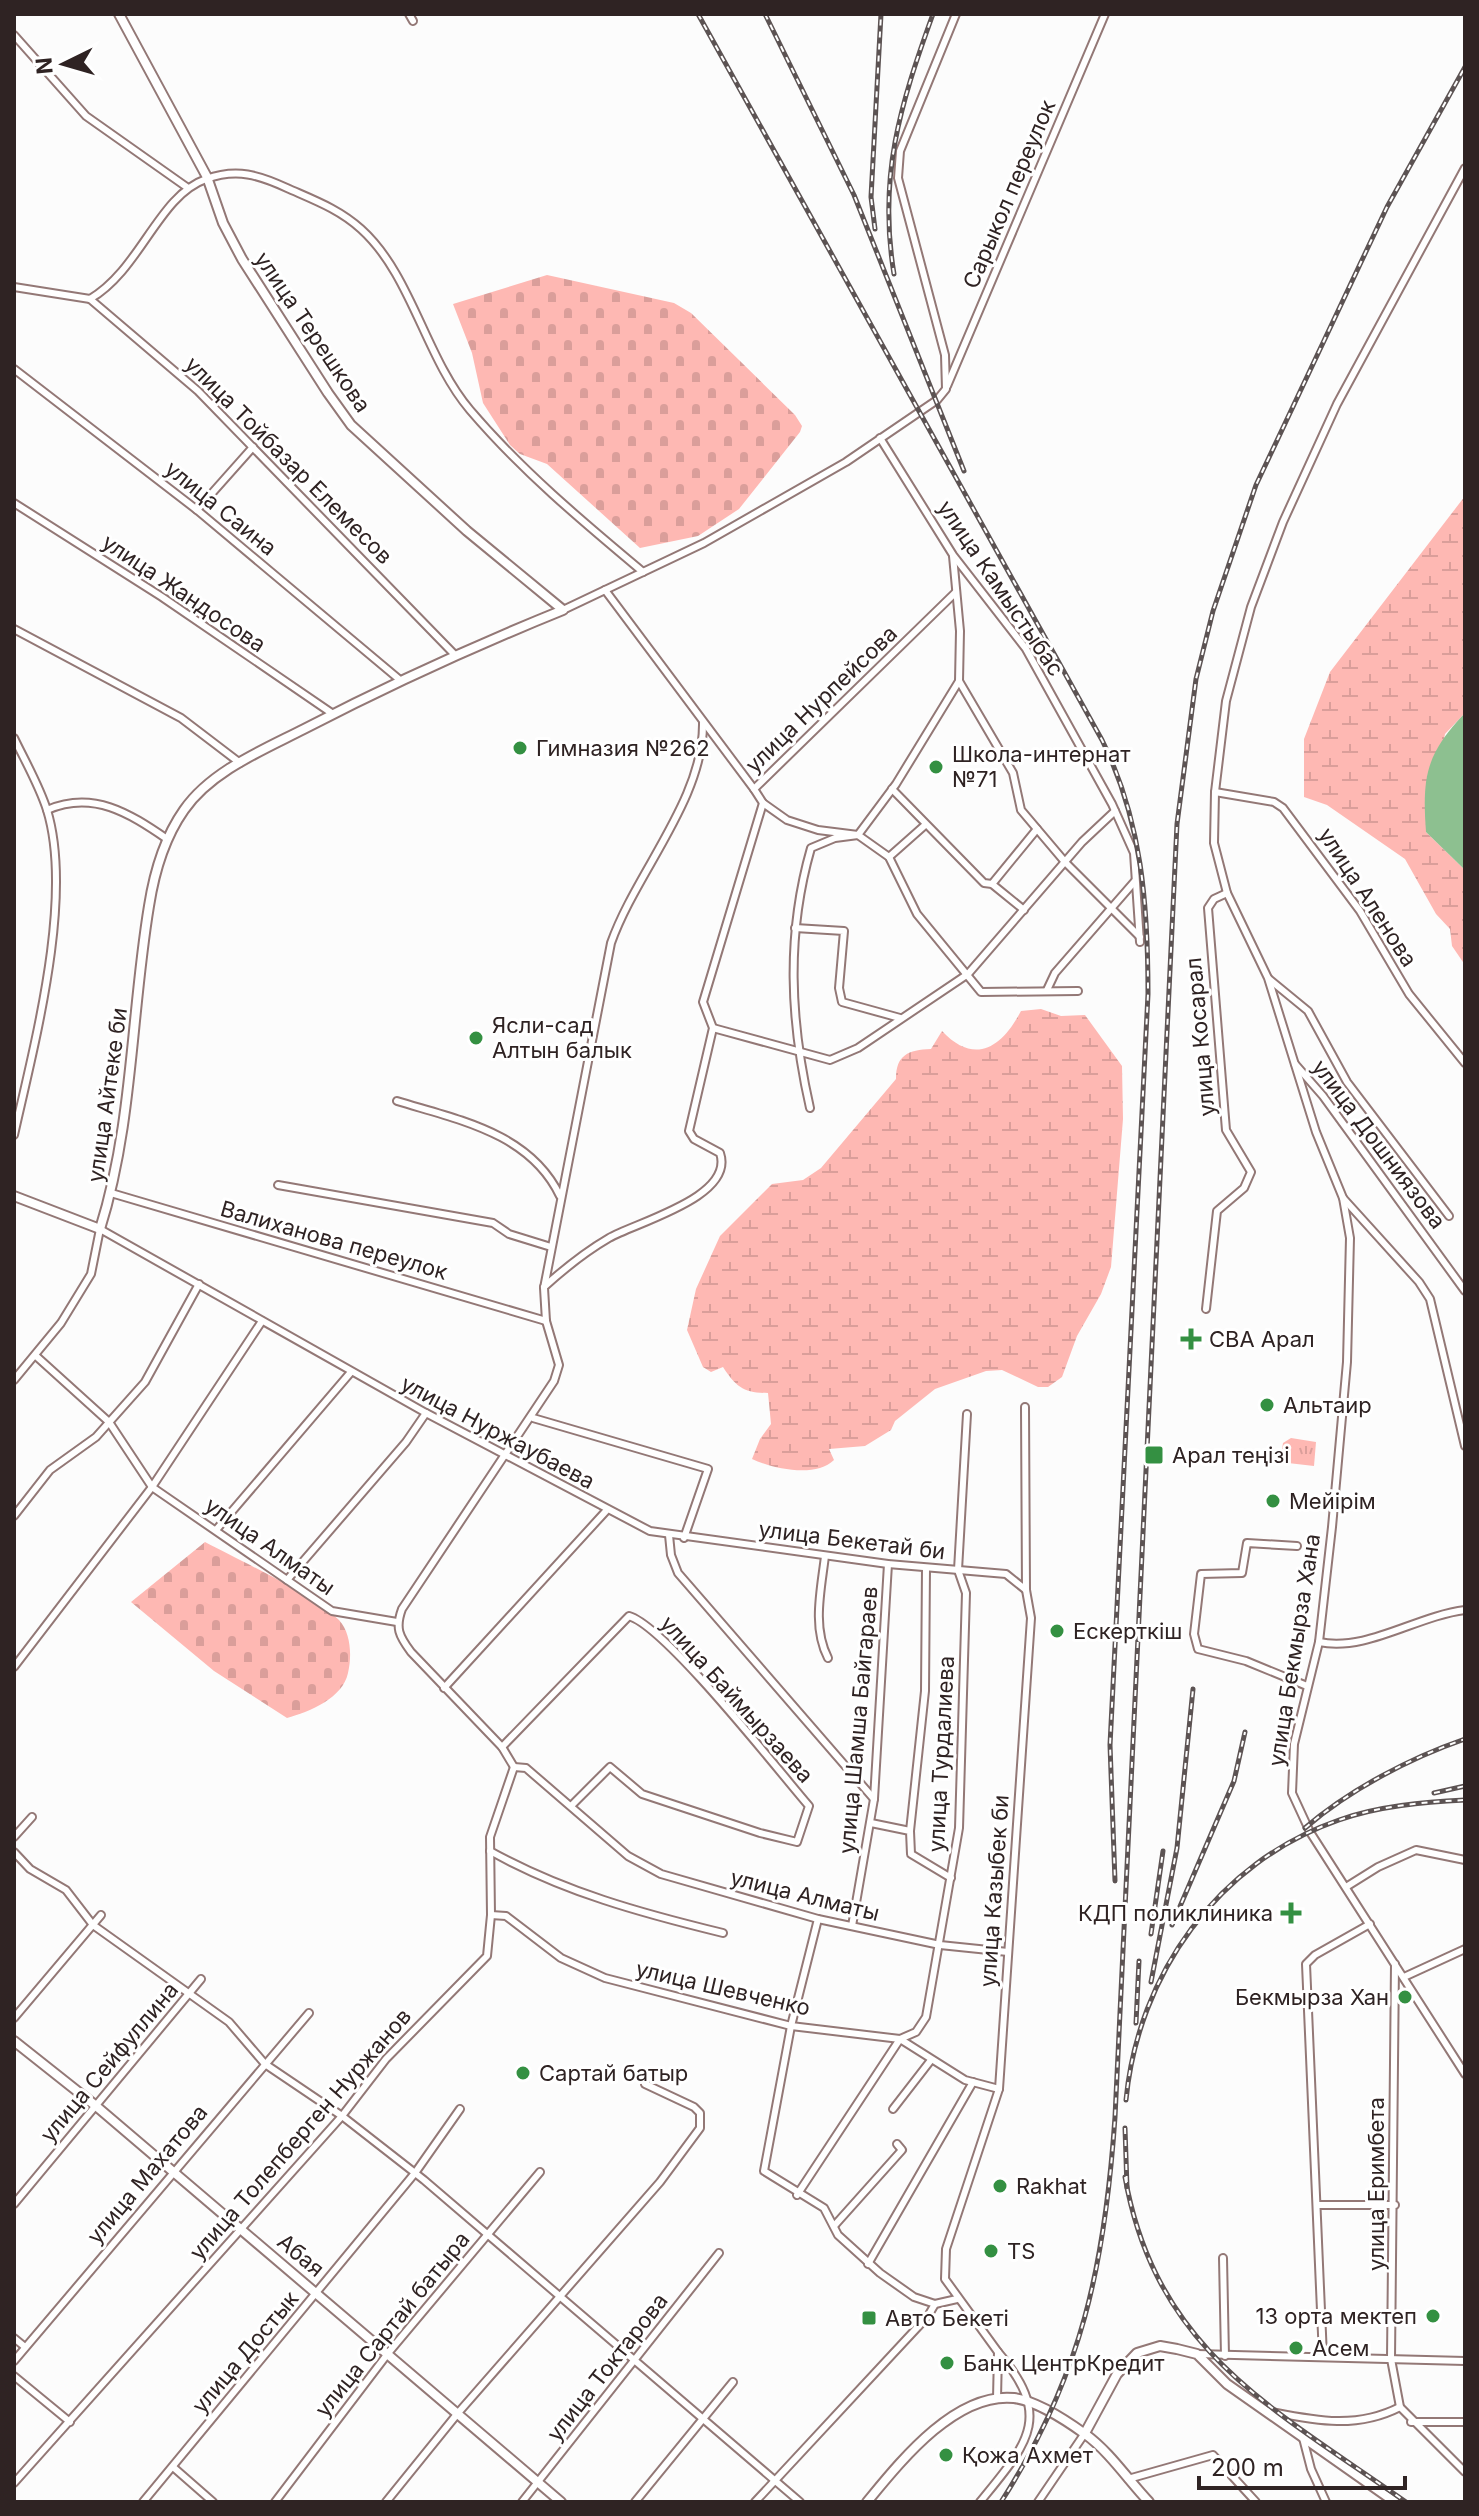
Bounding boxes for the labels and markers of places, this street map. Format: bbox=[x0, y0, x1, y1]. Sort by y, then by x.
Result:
place label: Гимназия №262 bbox=[536, 735, 710, 761]
marker: Гимназия №262 bbox=[511, 739, 529, 757]
place label: Школа-интернат №71 bbox=[952, 741, 1131, 792]
marker: Школа-интернат №71 bbox=[927, 758, 945, 776]
place label: Ясли-сад Алтын балык bbox=[492, 1012, 632, 1063]
marker: Ясли-сад Алтын балык bbox=[467, 1029, 485, 1047]
place label: СВА Арал bbox=[1209, 1326, 1315, 1352]
marker: СВА Арал bbox=[1180, 1328, 1202, 1350]
place label: Альтаир bbox=[1283, 1392, 1372, 1418]
marker: Альтаир bbox=[1258, 1396, 1276, 1414]
place label: Арал теңізі bbox=[1172, 1442, 1290, 1468]
marker: Арал теңізі bbox=[1143, 1444, 1165, 1466]
place label: Мейірім bbox=[1289, 1488, 1376, 1514]
marker: Мейірім bbox=[1264, 1492, 1282, 1510]
place label: Ескерткіш bbox=[1073, 1618, 1182, 1644]
marker: Ескерткіш bbox=[1048, 1622, 1066, 1640]
place label: КДП поликлиника bbox=[1078, 1900, 1273, 1926]
marker: КДП поликлиника bbox=[1280, 1902, 1302, 1924]
place label: Бекмырза Хан bbox=[1235, 1984, 1389, 2010]
marker: Бекмырза Хан bbox=[1396, 1988, 1414, 2006]
place label: Сартай батыр bbox=[539, 2060, 688, 2086]
marker: Сартай батыр bbox=[514, 2064, 532, 2082]
place label: Rakhat bbox=[1016, 2173, 1087, 2199]
marker: Rakhat bbox=[991, 2177, 1009, 2195]
place label: TS bbox=[1007, 2238, 1035, 2264]
marker: TS bbox=[982, 2242, 1000, 2260]
place label: 13 орта мектеп bbox=[1255, 2303, 1417, 2329]
place label: Авто Бекетi bbox=[885, 2305, 1009, 2331]
marker: 13 орта мектеп bbox=[1424, 2307, 1442, 2325]
marker: Авто Бекетi bbox=[860, 2309, 878, 2327]
place label: Асем bbox=[1312, 2335, 1370, 2361]
marker: Асем bbox=[1287, 2339, 1305, 2357]
place label: Банк ЦентрКредит bbox=[963, 2350, 1165, 2376]
marker: Банк ЦентрКредит bbox=[938, 2354, 956, 2372]
place label: Қожа Ахмет bbox=[962, 2442, 1094, 2468]
marker: Қожа Ахмет bbox=[937, 2446, 955, 2464]

